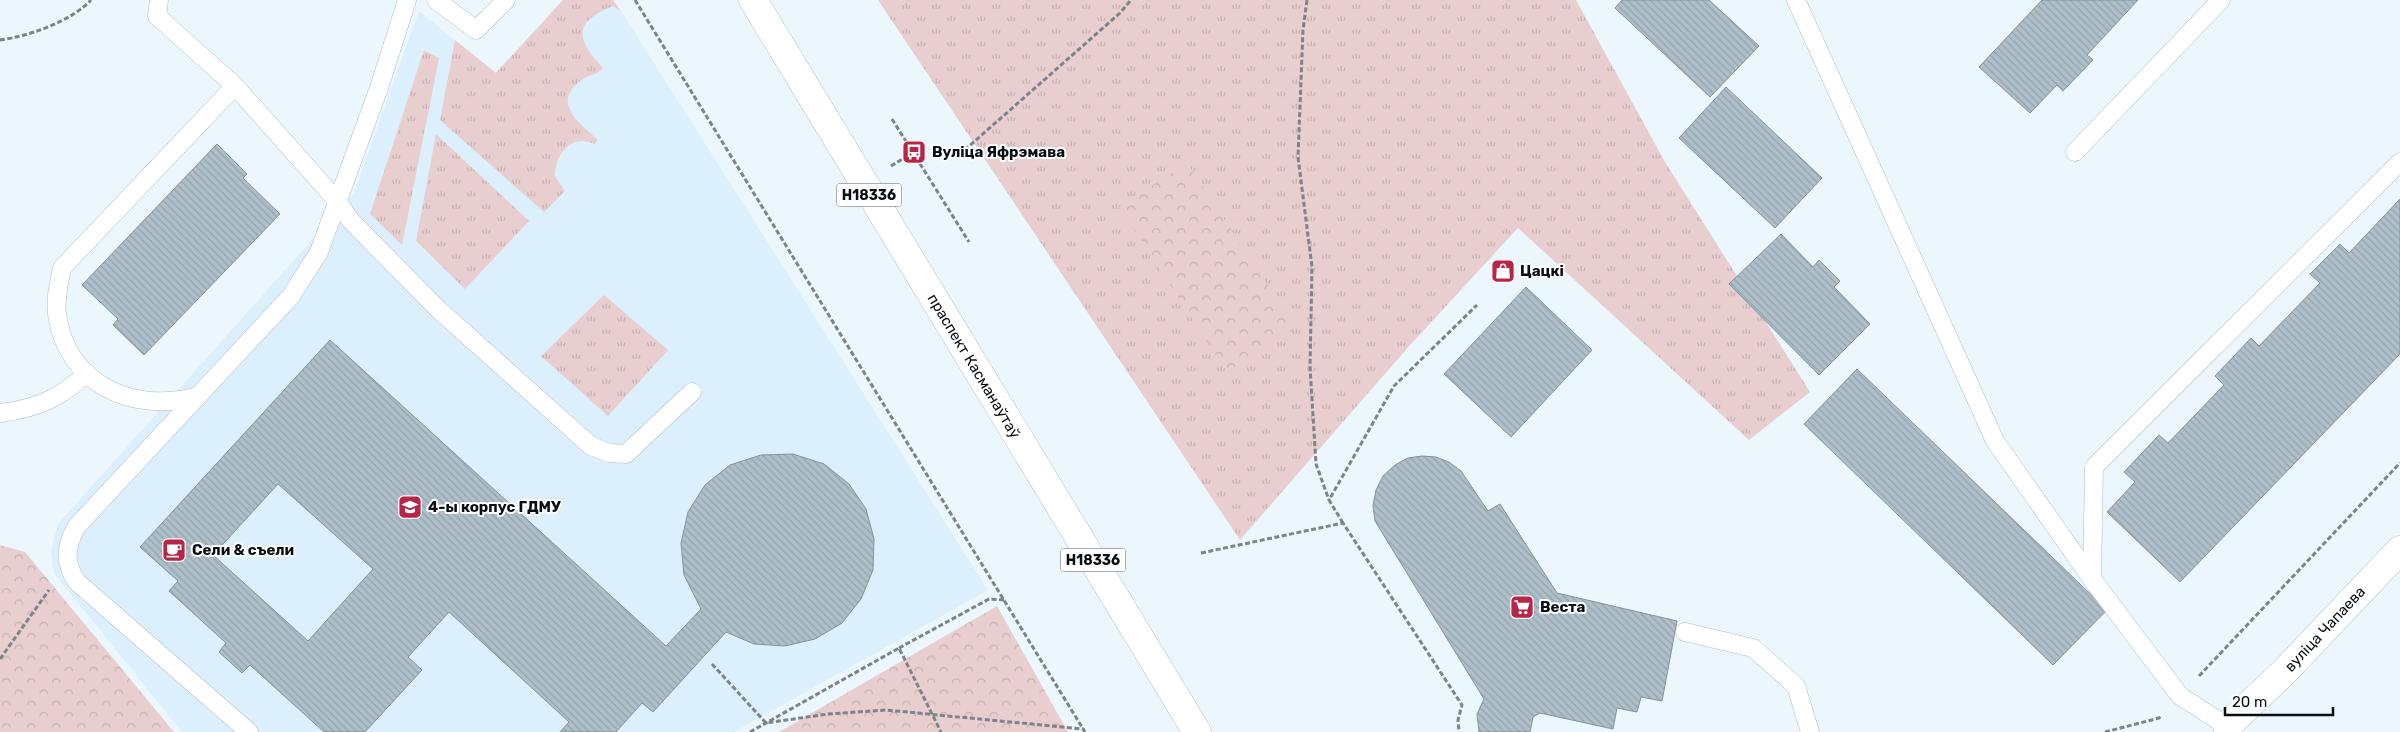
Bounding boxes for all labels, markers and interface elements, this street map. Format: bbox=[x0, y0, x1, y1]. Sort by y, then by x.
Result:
bus stop icon: Вуліца Яфрэмава bbox=[901, 139, 927, 165]
place label: Вуліца Яфрэмава bbox=[932, 143, 1065, 161]
road number: Н18336 bbox=[836, 184, 902, 206]
shop icon: Цацкі bbox=[1490, 258, 1516, 284]
place label: Цацкі bbox=[1520, 262, 1564, 280]
street label: праспект Касманаўтаў bbox=[924, 290, 1024, 442]
school or university icon: 4-ы корпус ГДМУ bbox=[397, 494, 423, 520]
place label: 4-ы корпус ГДМУ bbox=[428, 498, 561, 516]
cafe icon: Сели & съели bbox=[161, 537, 187, 563]
place label: Сели & съели bbox=[192, 541, 294, 559]
road number: Н18336 bbox=[1060, 548, 1126, 572]
street label: вуліца Чапаева bbox=[2281, 583, 2369, 675]
supermarket icon: Веста bbox=[1509, 594, 1535, 620]
place label: Веста bbox=[1540, 598, 1586, 616]
scale bar bbox=[2225, 684, 2332, 716]
text: 20 m bbox=[2232, 693, 2267, 711]

